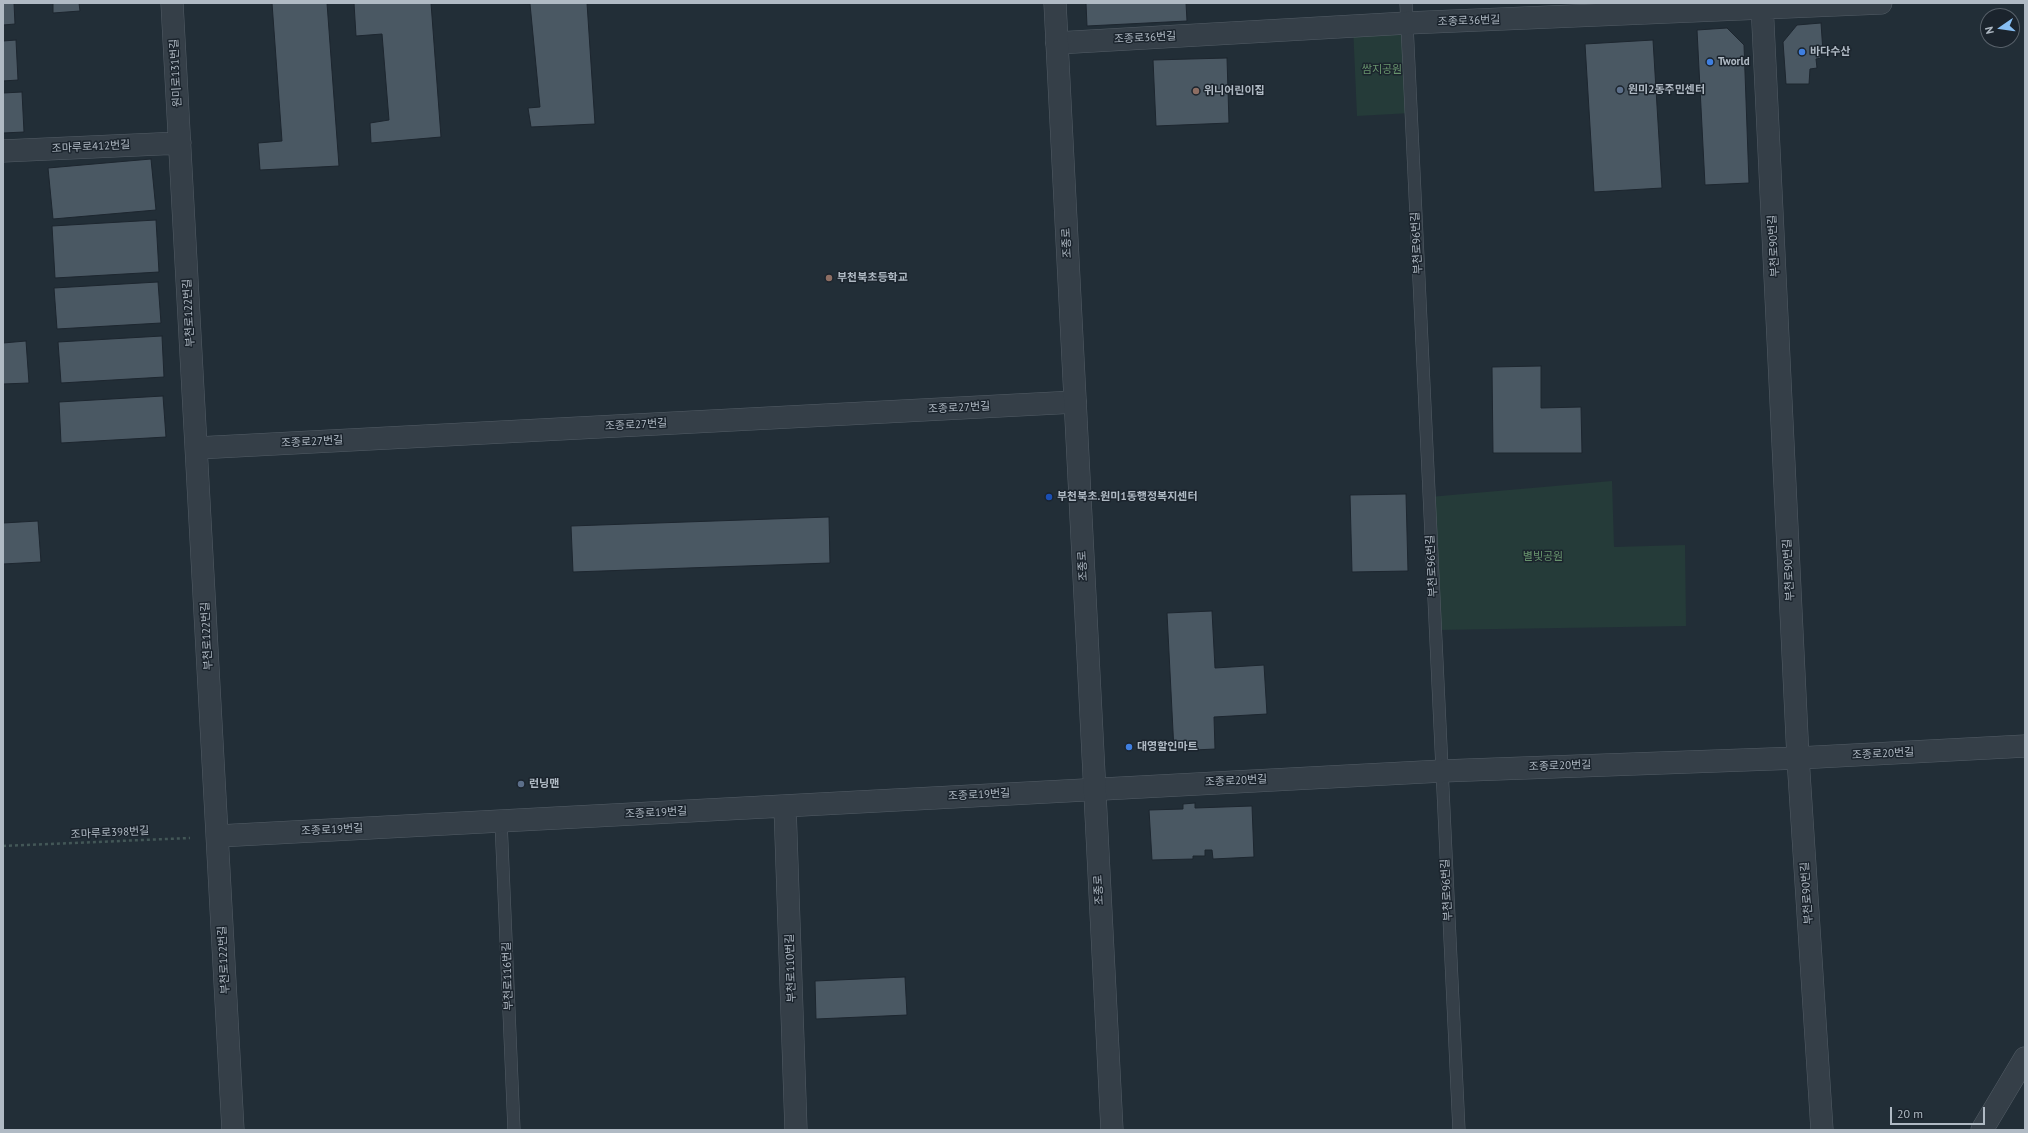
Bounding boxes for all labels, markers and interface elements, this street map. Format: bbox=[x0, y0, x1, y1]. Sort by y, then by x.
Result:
north arrow bbox=[1980, 8, 2020, 48]
street label: 조종로36번길 bbox=[1437, 13, 1501, 29]
text: N bbox=[1982, 25, 1997, 36]
street label: 조종로36번길 bbox=[1113, 30, 1177, 46]
street label: 원미로131번길 bbox=[168, 38, 184, 108]
place label: 바다수산 bbox=[1810, 45, 1850, 59]
marker: 바다수산 bbox=[1797, 47, 1807, 57]
place label: Tworld bbox=[1718, 55, 1750, 69]
marker: Tworld bbox=[1705, 57, 1715, 67]
park label: 쌈지공원 bbox=[1362, 63, 1402, 77]
place label: 원미2동주민센터 bbox=[1628, 83, 1705, 97]
place label: 위니어린이집 bbox=[1204, 84, 1265, 98]
marker: 원미2동주민센터 bbox=[1615, 85, 1625, 95]
marker: 위니어린이집 bbox=[1191, 86, 1201, 96]
street label: 조마루로412번길 bbox=[51, 138, 131, 156]
street label: 부천로96번길 bbox=[1409, 211, 1425, 275]
street label: 부천로90번길 bbox=[1766, 214, 1782, 278]
street label: 조종로 bbox=[1060, 227, 1074, 259]
place label: 부천북초등학교 bbox=[837, 271, 908, 285]
marker: 부천북초등학교 bbox=[824, 273, 834, 283]
street label: 부천로122번길 bbox=[181, 278, 197, 348]
street label: 조종로27번길 bbox=[927, 400, 991, 416]
street label: 조종로27번길 bbox=[604, 417, 668, 433]
street label: 조종로27번길 bbox=[280, 434, 344, 450]
place label: 부천북초.원미1동행정복지센터 bbox=[1057, 490, 1198, 504]
marker: 부천북초.원미1동행정복지센터 bbox=[1044, 492, 1054, 502]
street label: 부천로96번길 bbox=[1424, 534, 1440, 598]
street label: 부천로90번길 bbox=[1781, 538, 1797, 602]
street label: 조종로 bbox=[1076, 550, 1090, 582]
park label: 별빛공원 bbox=[1523, 550, 1563, 564]
street label: 부천로122번길 bbox=[199, 601, 215, 671]
place label: 대영할인마트 bbox=[1137, 740, 1198, 754]
marker: 대영할인마트 bbox=[1124, 742, 1134, 752]
street label: 조종로20번길 bbox=[1851, 746, 1915, 762]
street label: 조종로20번길 bbox=[1528, 758, 1592, 774]
street label: 조종로20번길 bbox=[1204, 773, 1268, 789]
place label: 런닝맨 bbox=[529, 777, 559, 791]
marker: 런닝맨 bbox=[516, 779, 526, 789]
street label: 조종로19번길 bbox=[947, 787, 1011, 803]
street label: 조종로19번길 bbox=[624, 805, 688, 821]
street label: 조종로19번길 bbox=[300, 822, 364, 838]
street label: 조마루로398번길 bbox=[70, 824, 150, 842]
street label: 부천로96번길 bbox=[1439, 858, 1455, 922]
street label: 부천로90번길 bbox=[1798, 861, 1816, 925]
street label: 조종로 bbox=[1092, 874, 1106, 906]
street label: 부천로122번길 bbox=[216, 925, 232, 995]
street label: 부천로110번길 bbox=[783, 933, 799, 1003]
street label: 부천로116번길 bbox=[500, 941, 516, 1011]
scale bar bbox=[1892, 1099, 1987, 1125]
text: 20 m bbox=[1897, 1106, 1923, 1121]

